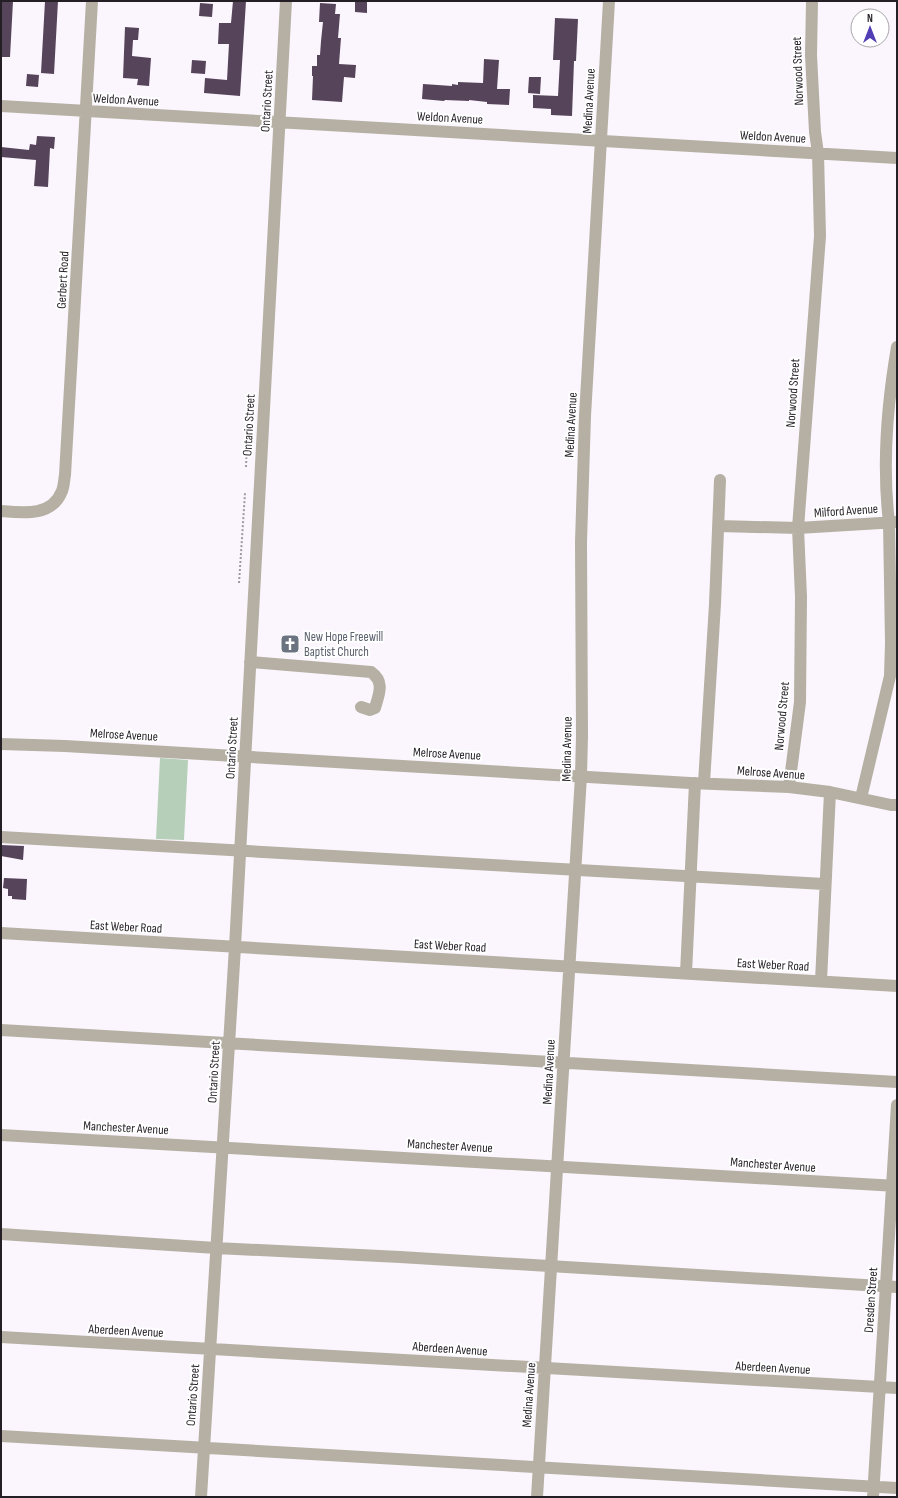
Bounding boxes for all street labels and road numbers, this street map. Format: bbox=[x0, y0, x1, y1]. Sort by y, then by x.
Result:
street label: Norwood Street bbox=[789, 36, 807, 106]
street label: Medina Avenue bbox=[579, 68, 599, 134]
street label: Ontario Street bbox=[257, 70, 277, 132]
street label: Weldon Avenue bbox=[93, 90, 159, 110]
street label: Weldon Avenue bbox=[417, 108, 483, 128]
street label: Weldon Avenue bbox=[740, 127, 806, 147]
street label: Gerbert Road bbox=[54, 251, 72, 309]
street label: Norwood Street bbox=[783, 358, 803, 428]
street label: Medina Avenue bbox=[561, 392, 581, 458]
street label: Ontario Street bbox=[239, 394, 259, 456]
street label: Milford Avenue bbox=[813, 501, 879, 521]
street label: Norwood Street bbox=[771, 681, 793, 751]
street label: Medina Avenue bbox=[558, 716, 576, 782]
street label: Ontario Street bbox=[222, 717, 242, 779]
street label: Melrose Avenue bbox=[90, 725, 158, 745]
street label: Melrose Avenue bbox=[413, 744, 481, 764]
street label: Melrose Avenue bbox=[737, 763, 805, 783]
street label: East Weber Road bbox=[89, 917, 163, 937]
street label: East Weber Road bbox=[413, 936, 487, 956]
street label: East Weber Road bbox=[736, 955, 810, 975]
street label: Medina Avenue bbox=[539, 1039, 559, 1105]
street label: Ontario Street bbox=[204, 1041, 224, 1103]
street label: Manchester Avenue bbox=[83, 1118, 169, 1138]
street label: Manchester Avenue bbox=[407, 1136, 493, 1156]
street label: Manchester Avenue bbox=[730, 1154, 816, 1176]
street label: Dresden Street bbox=[861, 1267, 881, 1333]
street label: Aberdeen Avenue bbox=[87, 1321, 164, 1341]
street label: Aberdeen Avenue bbox=[411, 1338, 488, 1360]
street label: Aberdeen Avenue bbox=[734, 1358, 811, 1378]
street label: Medina Avenue bbox=[519, 1362, 539, 1428]
street label: Ontario Street bbox=[183, 1363, 203, 1426]

